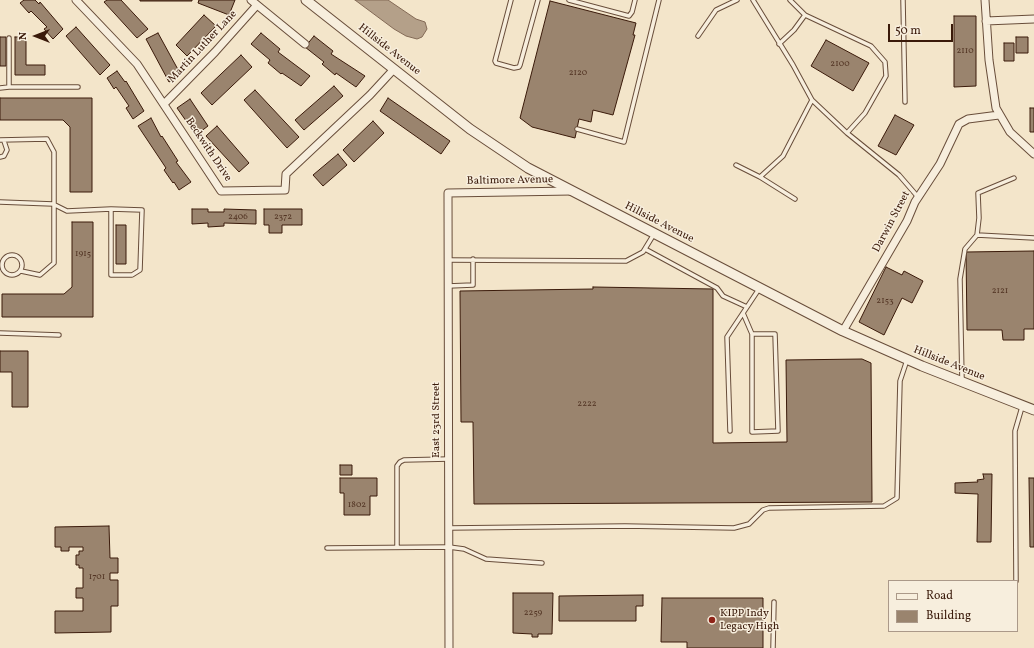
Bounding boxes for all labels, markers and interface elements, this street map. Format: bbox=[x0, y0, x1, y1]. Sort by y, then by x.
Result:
street label: Martin Luther Lane bbox=[166, 8, 240, 86]
north arrow bbox=[16, 16, 56, 56]
scale bar bbox=[890, 16, 955, 42]
street label: Hillside Avenue bbox=[355, 21, 423, 79]
text: 50 m bbox=[895, 23, 921, 39]
text: N bbox=[16, 32, 31, 40]
house number: 2110 bbox=[956, 46, 974, 56]
house number: 2100 bbox=[830, 59, 850, 69]
house number: 2120 bbox=[569, 68, 587, 78]
street label: Beckwith Drive bbox=[182, 116, 234, 184]
street label: Baltimore Avenue bbox=[467, 174, 553, 188]
street label: Darwin Street bbox=[870, 189, 914, 255]
street label: Hillside Avenue bbox=[622, 200, 696, 246]
house number: 2406 bbox=[228, 212, 248, 222]
house number: 2372 bbox=[274, 212, 292, 222]
house number: 1915 bbox=[75, 249, 91, 259]
house number: 2121 bbox=[992, 286, 1008, 296]
house number: 2153 bbox=[876, 296, 894, 306]
street label: Hillside Avenue bbox=[911, 344, 987, 384]
street label: East 23rd Street bbox=[430, 382, 444, 458]
house number: 2222 bbox=[577, 399, 597, 409]
house number: 1802 bbox=[348, 500, 366, 510]
house number: 1701 bbox=[89, 572, 105, 582]
legend bbox=[888, 580, 1018, 632]
text: Road bbox=[926, 588, 953, 604]
place label: KIPP Indy Legacy High bbox=[720, 607, 779, 633]
house number: 2259 bbox=[524, 608, 542, 618]
text: Building bbox=[926, 608, 971, 624]
marker: KIPP Indy Legacy High bbox=[707, 615, 717, 625]

